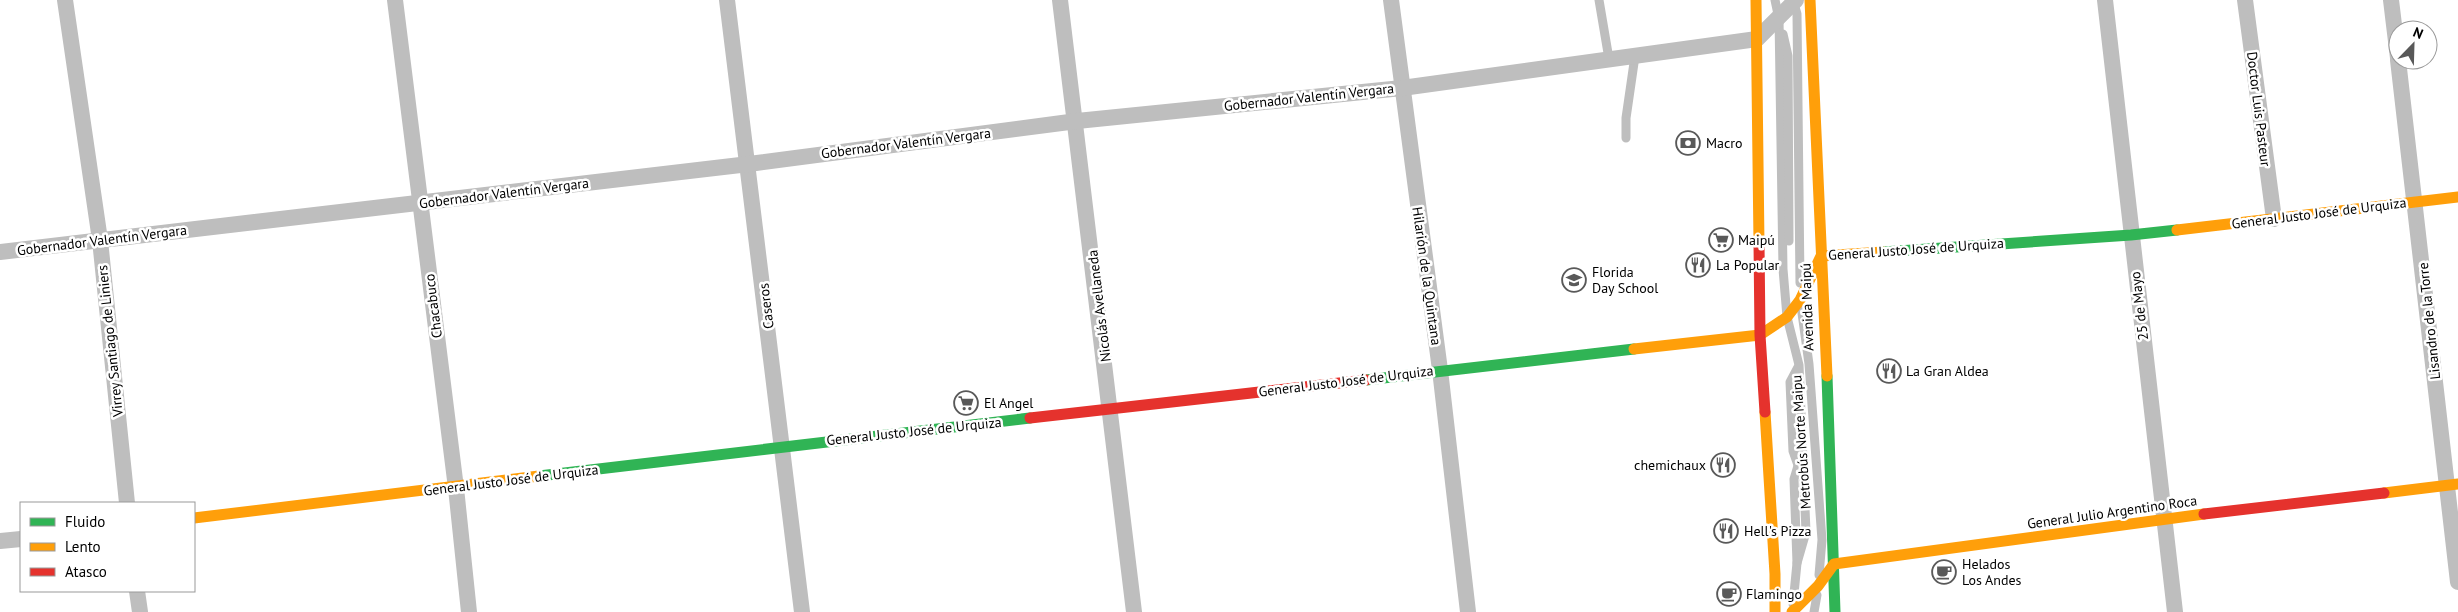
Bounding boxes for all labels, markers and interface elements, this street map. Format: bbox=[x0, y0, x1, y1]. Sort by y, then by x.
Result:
north arrow bbox=[2388, 20, 2438, 70]
text: N bbox=[2410, 23, 2426, 43]
street label: Doctor Luis Pasteur bbox=[2243, 51, 2275, 168]
street label: Gobernador Valentín Vergara bbox=[1223, 79, 1395, 115]
street label: Gobernador Valentín Vergara bbox=[820, 124, 992, 162]
bank icon: Macro bbox=[1675, 130, 1701, 156]
place label: Macro bbox=[1706, 134, 1743, 152]
street label: Gobernador Valentín Vergara bbox=[418, 174, 590, 212]
street label: General Justo José de Urquiza bbox=[2231, 193, 2407, 233]
street label: Hilarión de la Quintana bbox=[1408, 206, 1446, 346]
street label: Gobernador Valentín Vergara bbox=[16, 221, 188, 259]
supermarket icon: Maipú bbox=[1708, 227, 1734, 253]
place label: Maipú bbox=[1738, 231, 1775, 249]
street label: General Justo José de Urquiza bbox=[1828, 234, 2004, 264]
street label: Nicolás Avellaneda bbox=[1083, 249, 1115, 363]
restaurant icon: La Popular bbox=[1685, 252, 1711, 278]
place label: La Popular bbox=[1716, 256, 1780, 274]
street label: Lisandro de la Torre bbox=[2414, 261, 2444, 381]
place label: Florida Day School bbox=[1592, 263, 1658, 297]
street label: Avenida Maipú bbox=[1796, 263, 1818, 351]
street label: Virrey Santiago de Liniers bbox=[93, 264, 127, 419]
school or university icon: Florida Day School bbox=[1561, 267, 1587, 293]
street label: 25 de Mayo bbox=[2126, 271, 2152, 341]
street label: Chacabuco bbox=[420, 273, 446, 339]
street label: Caseros bbox=[754, 282, 778, 330]
restaurant icon: La Gran Aldea bbox=[1876, 358, 1902, 384]
street label: General Justo José de Urquiza bbox=[1258, 361, 1434, 401]
place label: La Gran Aldea bbox=[1906, 362, 1989, 380]
street label: Metrobús Norte Maipu bbox=[1787, 374, 1815, 510]
supermarket icon: El Angel bbox=[953, 390, 979, 416]
place label: El Angel bbox=[984, 394, 1033, 412]
street label: General Justo José de Urquiza bbox=[826, 413, 1002, 449]
restaurant icon: chemichaux bbox=[1710, 452, 1736, 478]
place label: chemichaux bbox=[1634, 456, 1706, 474]
street label: General Justo José de Urquiza bbox=[423, 460, 599, 500]
street label: General Julio Argentino Roca bbox=[2026, 491, 2198, 533]
legend bbox=[20, 502, 195, 592]
text: Fluido bbox=[65, 512, 105, 531]
restaurant icon: Hell's Pizza bbox=[1713, 518, 1739, 544]
place label: Hell's Pizza bbox=[1744, 522, 1812, 540]
text: Lento bbox=[65, 537, 101, 556]
place label: Helados Los Andes bbox=[1962, 555, 2022, 589]
cafe icon: Helados Los Andes bbox=[1931, 559, 1957, 585]
text: Atasco bbox=[65, 562, 107, 581]
cafe icon: Flamingo bbox=[1716, 581, 1742, 607]
place label: Flamingo bbox=[1746, 585, 1802, 603]

